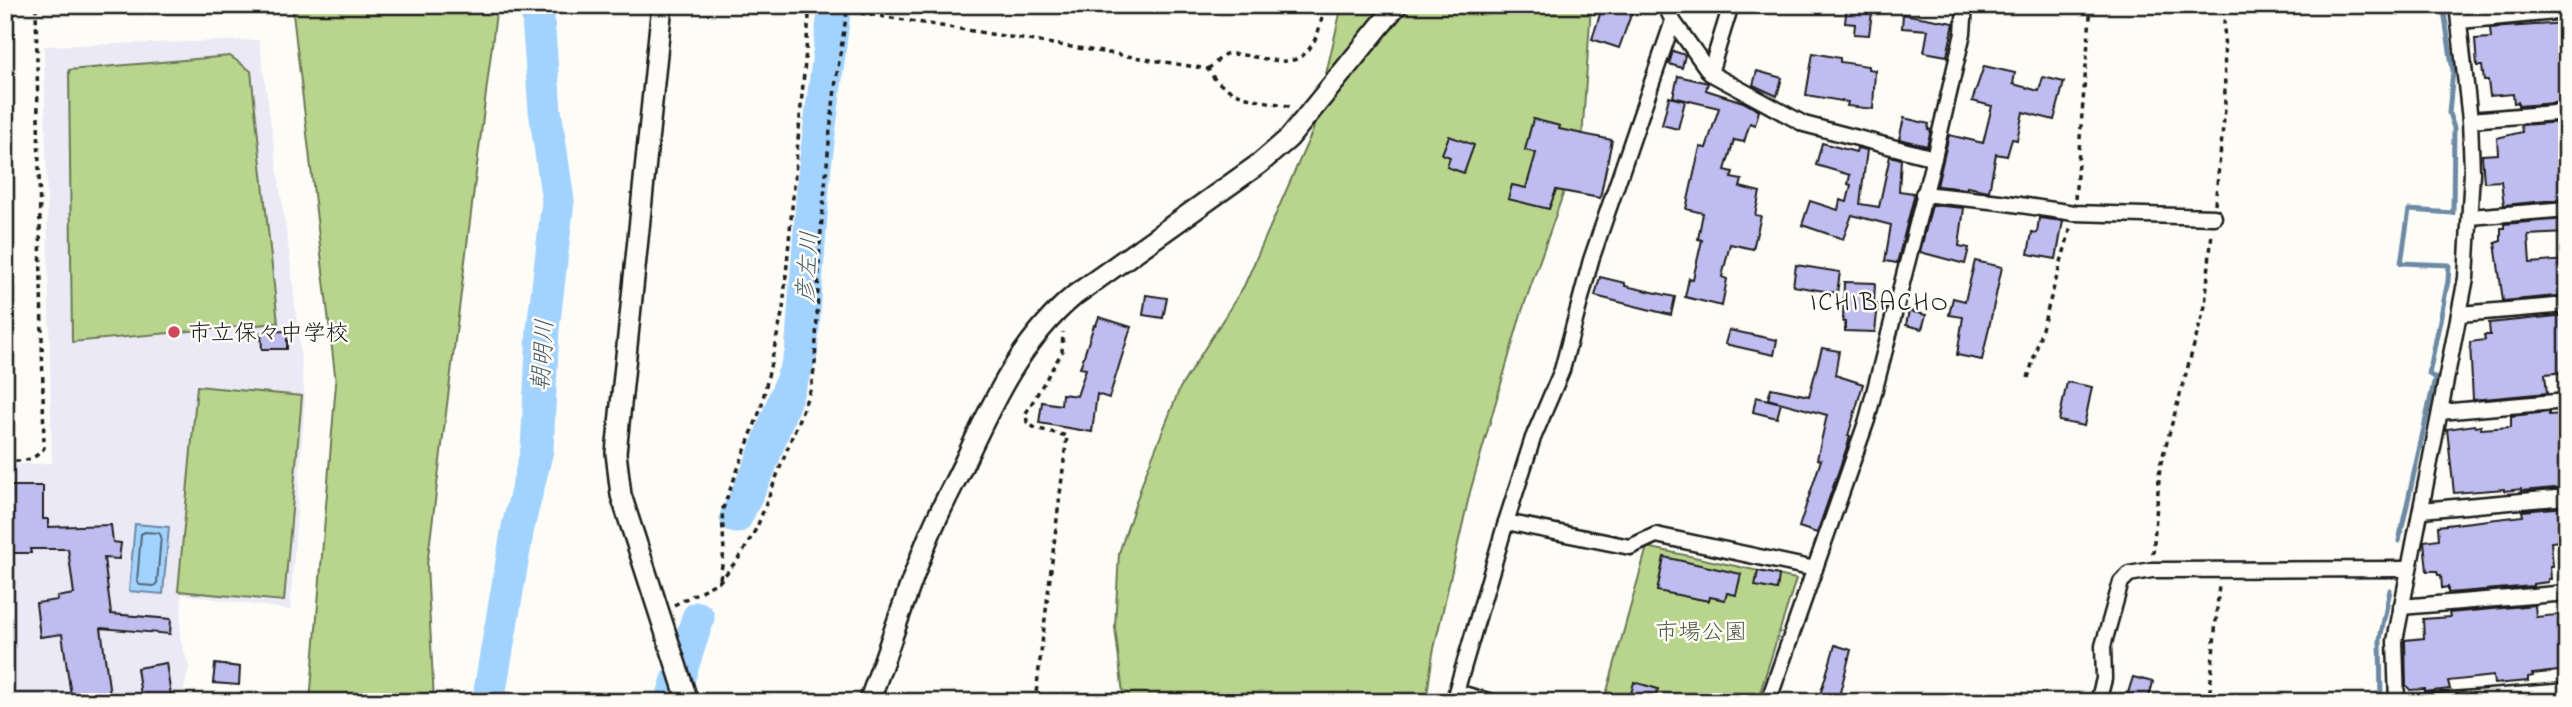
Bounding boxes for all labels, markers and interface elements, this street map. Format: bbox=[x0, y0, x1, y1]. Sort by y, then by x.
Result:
water label: 彦左川 bbox=[790, 230, 829, 304]
district label: ICHIBACHO bbox=[1810, 285, 1950, 323]
place label: 市立保々中学校 bbox=[188, 318, 349, 351]
water label: 朝明川 bbox=[525, 318, 564, 392]
marker: 市立保々中学校 bbox=[166, 324, 182, 340]
park label: 市場公園 bbox=[1655, 617, 1747, 650]

